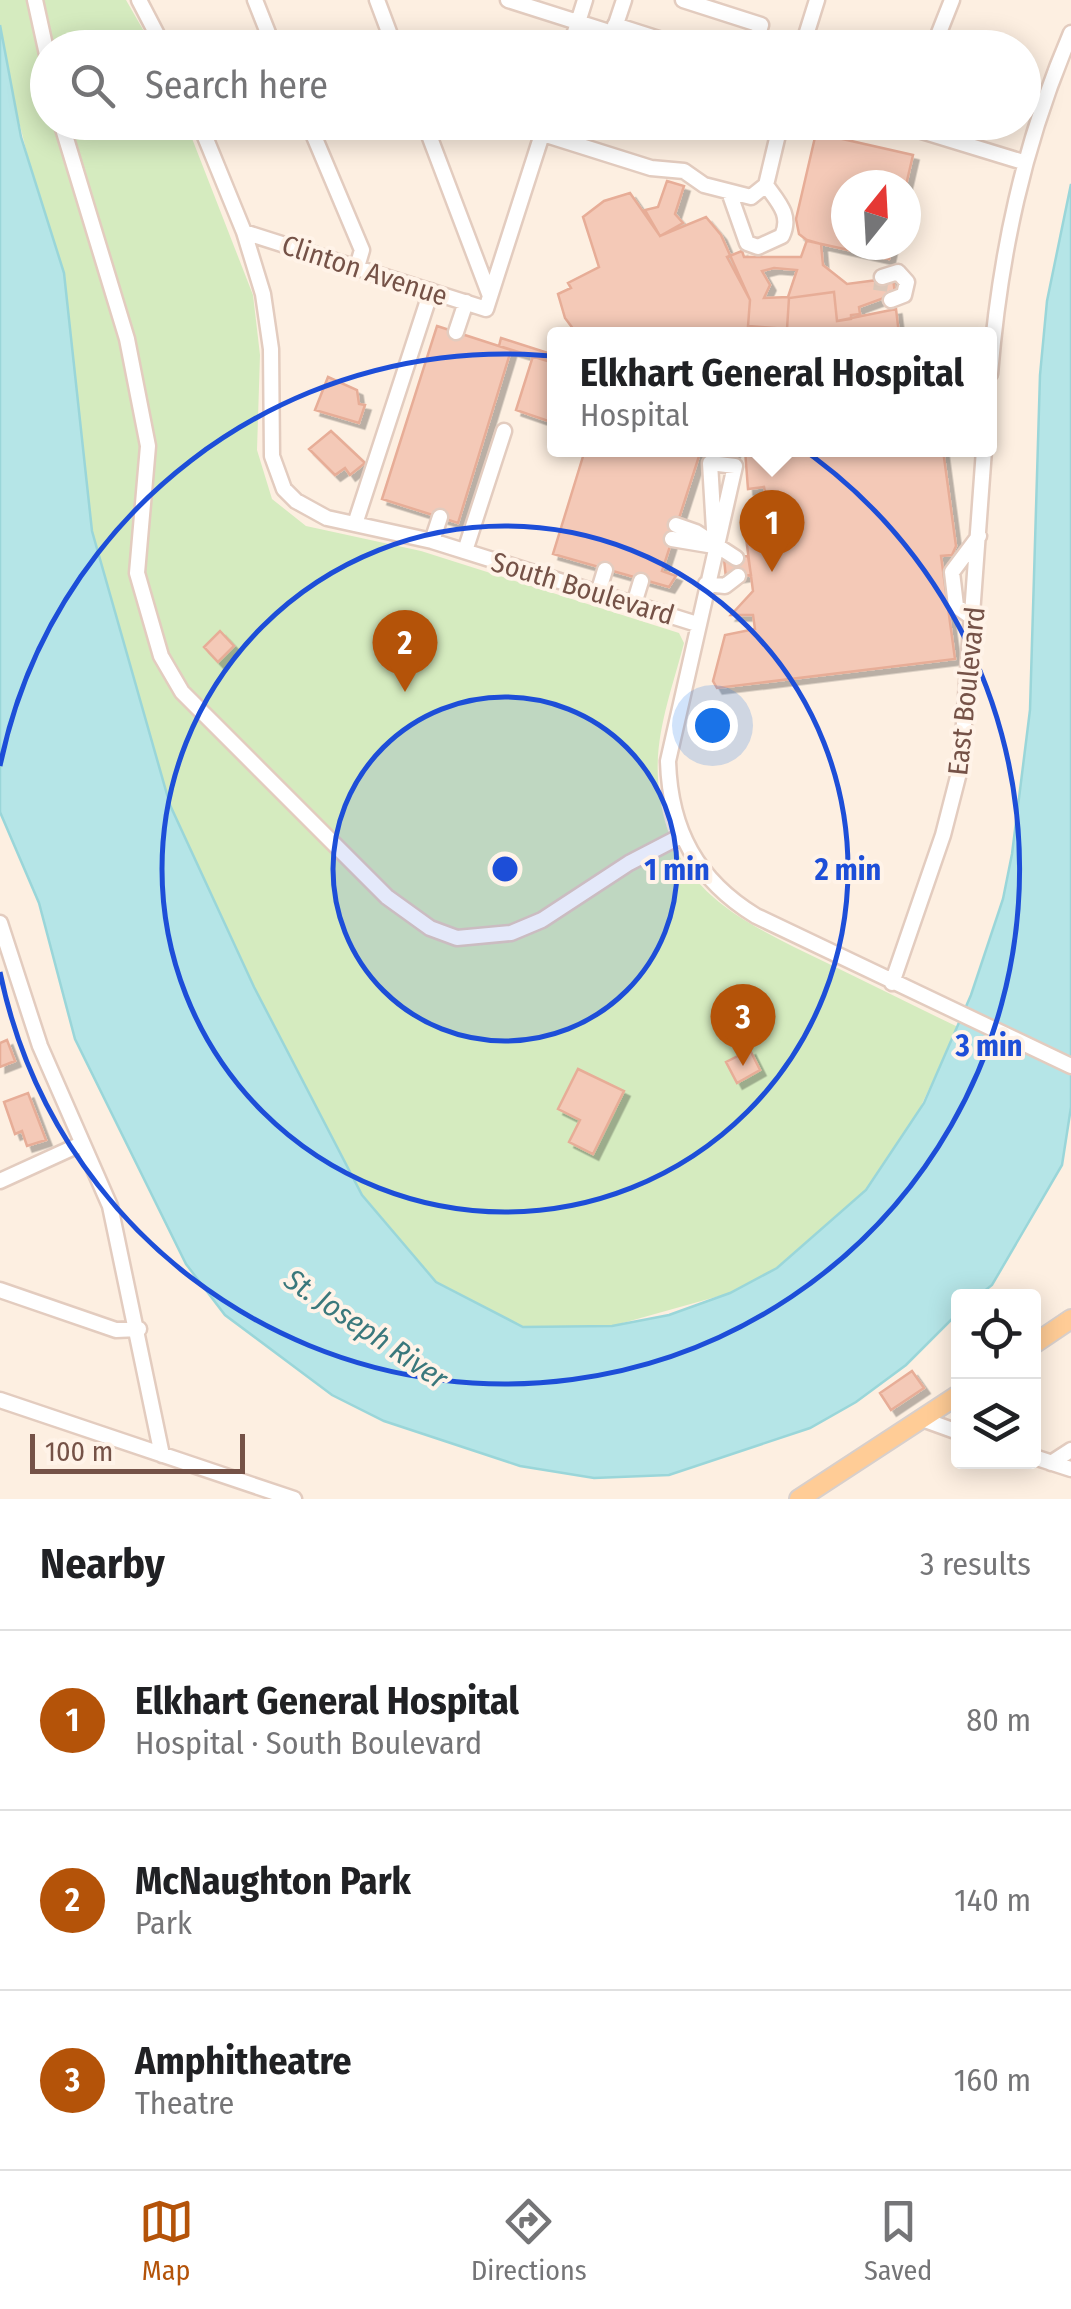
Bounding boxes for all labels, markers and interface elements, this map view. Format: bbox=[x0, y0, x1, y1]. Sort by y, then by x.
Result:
search box bbox=[30, 30, 1041, 140]
icon: search bbox=[65, 58, 120, 113]
text: Search here bbox=[145, 62, 328, 108]
north arrow bbox=[831, 170, 921, 260]
street label: Clinton Avenue bbox=[278, 228, 452, 313]
popup bbox=[547, 327, 997, 457]
text: Elkhart General Hospital bbox=[580, 350, 964, 396]
text: Hospital bbox=[580, 396, 689, 434]
pin: 1 bbox=[740, 490, 804, 572]
street label: South Boulevard bbox=[488, 545, 678, 632]
street label: East Boulevard bbox=[941, 605, 992, 777]
pin: 2 bbox=[372, 610, 438, 692]
your location bbox=[687, 700, 738, 751]
centre of rings bbox=[487, 851, 523, 887]
text: 1 min bbox=[644, 852, 710, 888]
text: 2 min bbox=[814, 852, 881, 888]
pin: 3 bbox=[710, 984, 776, 1066]
text: 3 min bbox=[955, 1028, 1022, 1064]
water label: St. Joseph River bbox=[277, 1261, 456, 1398]
map controls bbox=[951, 1289, 1041, 1469]
button: locate bbox=[951, 1289, 1041, 1379]
button: layers bbox=[951, 1379, 1041, 1469]
scale bar bbox=[30, 1429, 245, 1474]
text: 100 m bbox=[45, 1435, 113, 1468]
text: Nearby bbox=[40, 1539, 165, 1589]
text: 3 results bbox=[920, 1545, 1031, 1583]
text: Elkhart General Hospital bbox=[135, 1678, 519, 1724]
text: 1 bbox=[66, 1701, 79, 1739]
text: 80 m bbox=[966, 1701, 1031, 1739]
text: Hospital · South Boulevard bbox=[135, 1724, 482, 1762]
text: McNaughton Park bbox=[135, 1858, 411, 1904]
text: 2 bbox=[65, 1881, 80, 1919]
text: 140 m bbox=[954, 1881, 1031, 1919]
text: Park bbox=[135, 1904, 192, 1942]
text: Amphitheatre bbox=[135, 2038, 352, 2084]
text: 3 bbox=[65, 2061, 80, 2099]
text: 160 m bbox=[954, 2061, 1031, 2099]
text: Theatre bbox=[135, 2084, 234, 2122]
tab: Map bbox=[139, 2194, 194, 2287]
tab: Directions bbox=[471, 2194, 587, 2287]
tab: Saved bbox=[864, 2194, 932, 2287]

